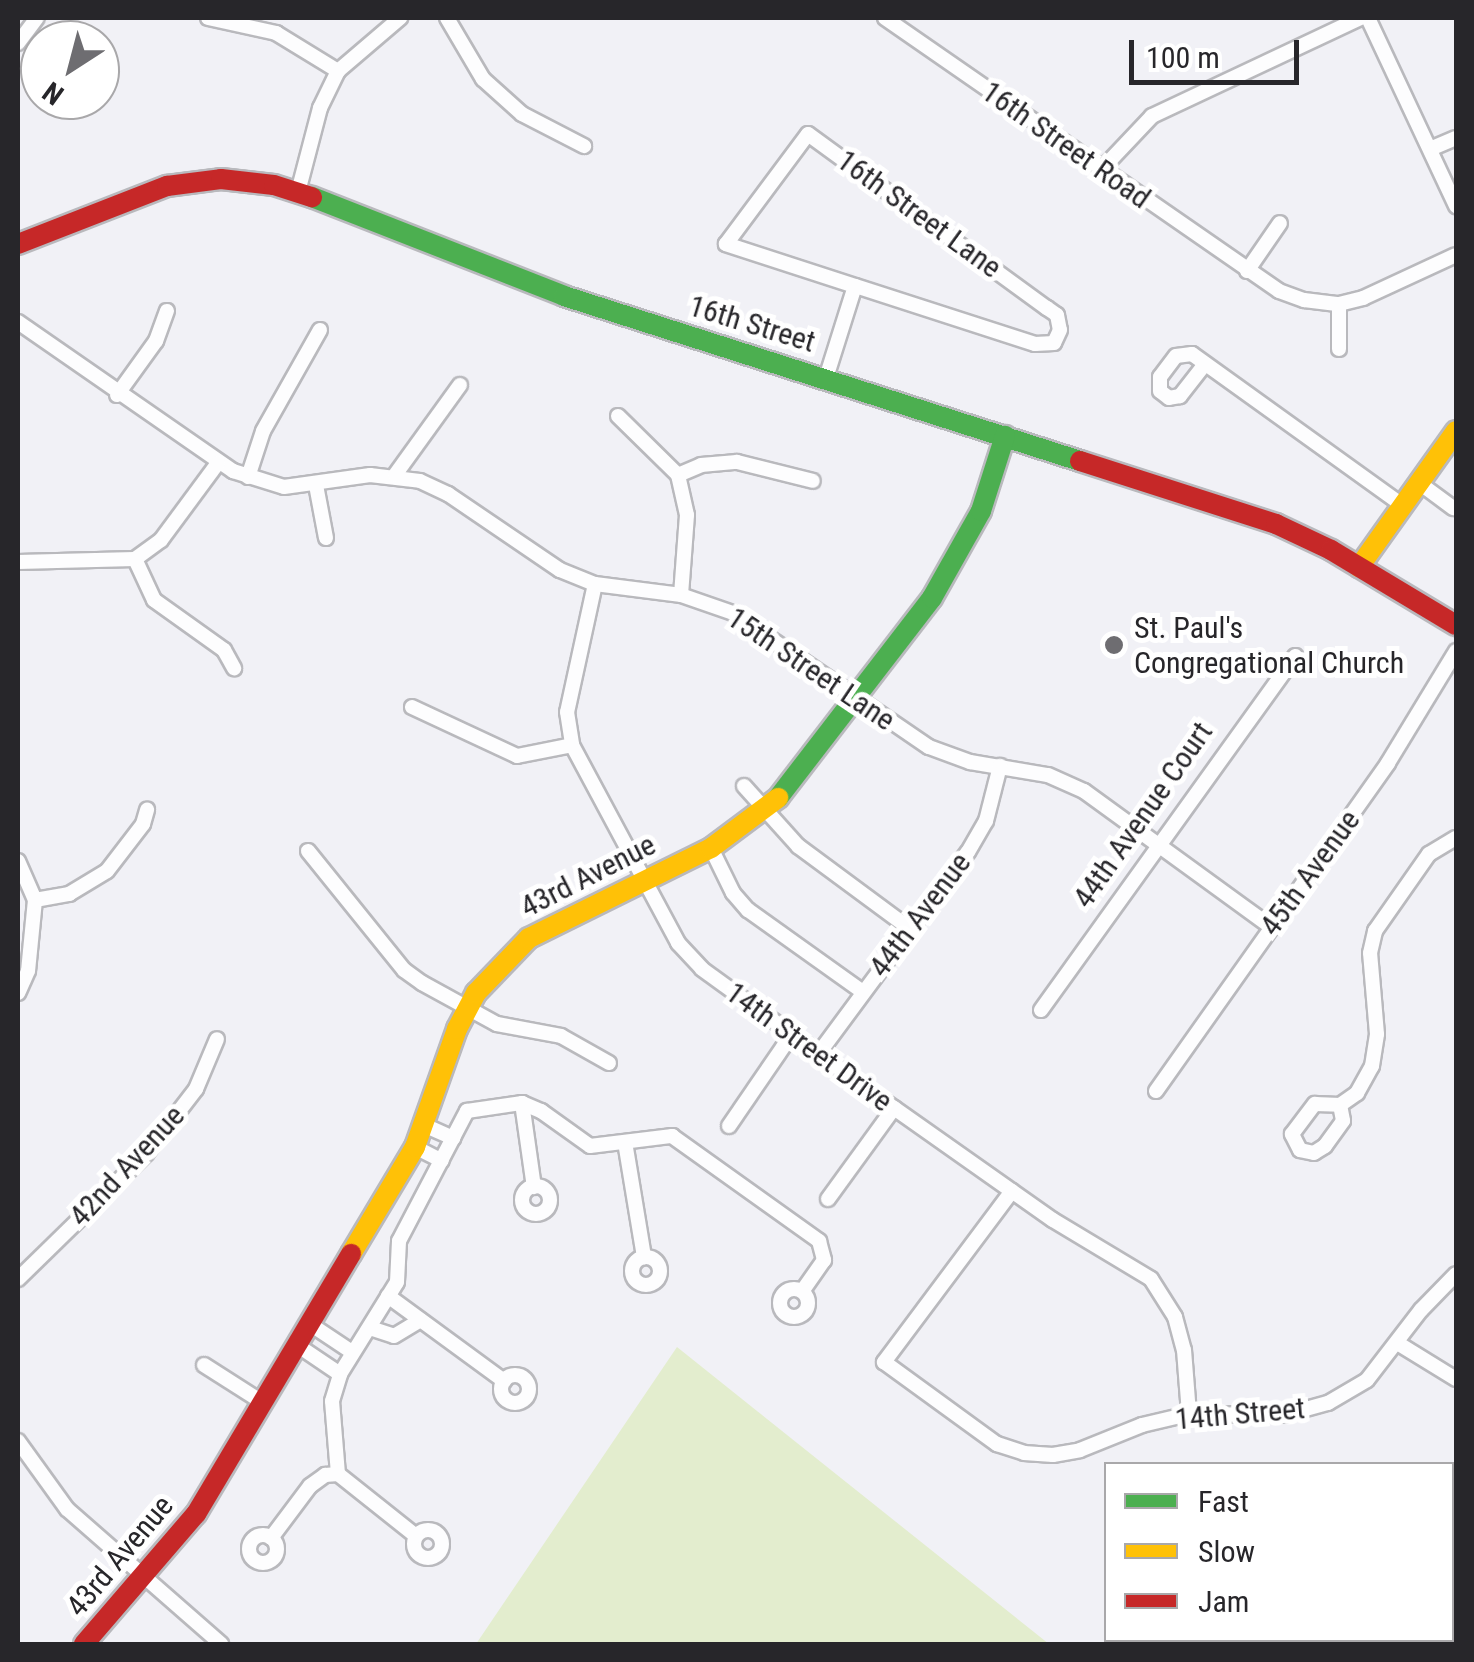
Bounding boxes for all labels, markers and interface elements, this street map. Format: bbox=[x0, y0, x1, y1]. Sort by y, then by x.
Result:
north arrow bbox=[20, 20, 120, 120]
scale bar bbox=[1134, 20, 1304, 82]
text: 100 m bbox=[1146, 40, 1220, 75]
street label: 16th Street Road bbox=[975, 74, 1157, 216]
text: N bbox=[37, 75, 70, 111]
street label: 16th Street Lane bbox=[830, 142, 1008, 286]
street label: 16th Street bbox=[684, 288, 820, 360]
street label: 15th Street Lane bbox=[720, 600, 902, 738]
place label: St. Paul's Congregational Church bbox=[1134, 610, 1404, 680]
marker: St. Paul's Congregational Church bbox=[1103, 634, 1125, 656]
street label: 44th Avenue Court bbox=[1066, 715, 1220, 915]
street label: 45th Avenue bbox=[1252, 803, 1368, 943]
street label: 43rd Avenue bbox=[515, 827, 661, 925]
street label: 44th Avenue bbox=[862, 846, 978, 984]
street label: 14th Street Drive bbox=[719, 975, 899, 1119]
street label: 42nd Avenue bbox=[62, 1098, 192, 1234]
street label: 14th Street bbox=[1174, 1390, 1306, 1438]
legend bbox=[1104, 1462, 1454, 1642]
text: Fast bbox=[1198, 1484, 1249, 1519]
street label: 43rd Avenue bbox=[59, 1488, 181, 1624]
text: Slow bbox=[1198, 1534, 1255, 1569]
text: Jam bbox=[1198, 1584, 1249, 1619]

